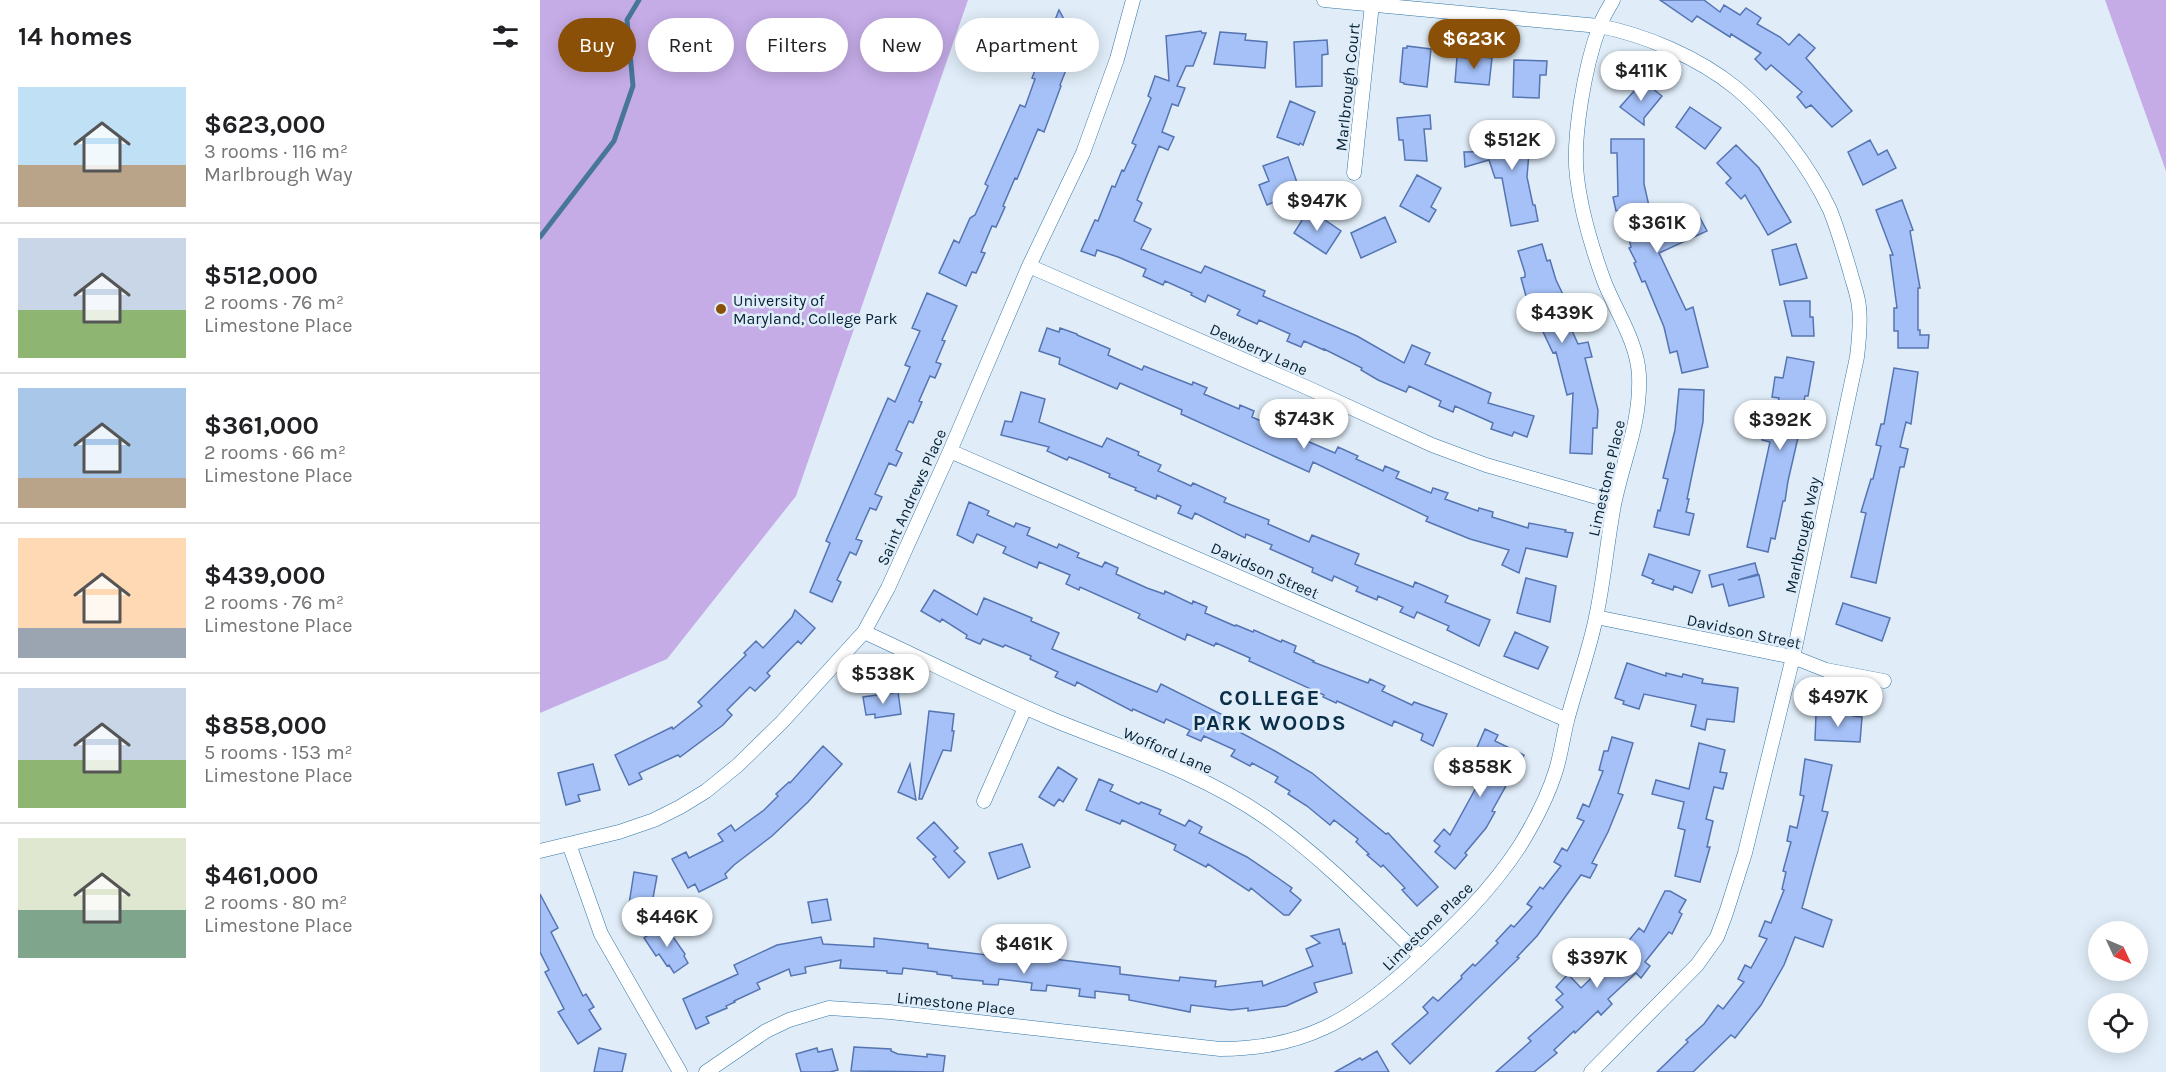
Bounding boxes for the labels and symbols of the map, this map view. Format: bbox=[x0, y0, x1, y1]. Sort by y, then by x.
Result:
pin: $623K bbox=[1432, 19, 1516, 70]
street label: Marlbrough Court bbox=[1331, 22, 1364, 152]
pin: $411K bbox=[1599, 51, 1683, 102]
pin: $512K bbox=[1470, 120, 1554, 171]
pin: $947K bbox=[1275, 181, 1359, 232]
pin: $361K bbox=[1615, 203, 1699, 254]
place label: University of Maryland, College Park bbox=[733, 291, 897, 328]
pin: $439K bbox=[1520, 293, 1604, 344]
marker: University of Maryland, College Park bbox=[714, 302, 728, 316]
street label: Dewberry Lane bbox=[1207, 319, 1311, 379]
pin: $743K bbox=[1262, 399, 1346, 450]
pin: $392K bbox=[1738, 400, 1822, 451]
street label: Limestone Place bbox=[1584, 418, 1629, 538]
street label: Saint Andrews Place bbox=[873, 426, 950, 568]
street label: Marlbrough Way bbox=[1781, 474, 1824, 595]
street label: Davidson Street bbox=[1208, 538, 1322, 603]
street label: Davidson Street bbox=[1685, 610, 1803, 653]
pin: $538K bbox=[841, 654, 925, 705]
pin: $497K bbox=[1796, 677, 1880, 728]
district label: COLLEGE PARK WOODS bbox=[1193, 685, 1347, 736]
street label: Wofford Lane bbox=[1120, 723, 1215, 778]
pin: $858K bbox=[1438, 747, 1522, 798]
street label: Limestone Place bbox=[1378, 878, 1477, 974]
pin: $446K bbox=[625, 897, 709, 948]
north arrow bbox=[2088, 921, 2148, 981]
pin: $461K bbox=[982, 924, 1066, 975]
pin: $397K bbox=[1555, 938, 1639, 989]
street label: Limestone Place bbox=[896, 988, 1016, 1019]

